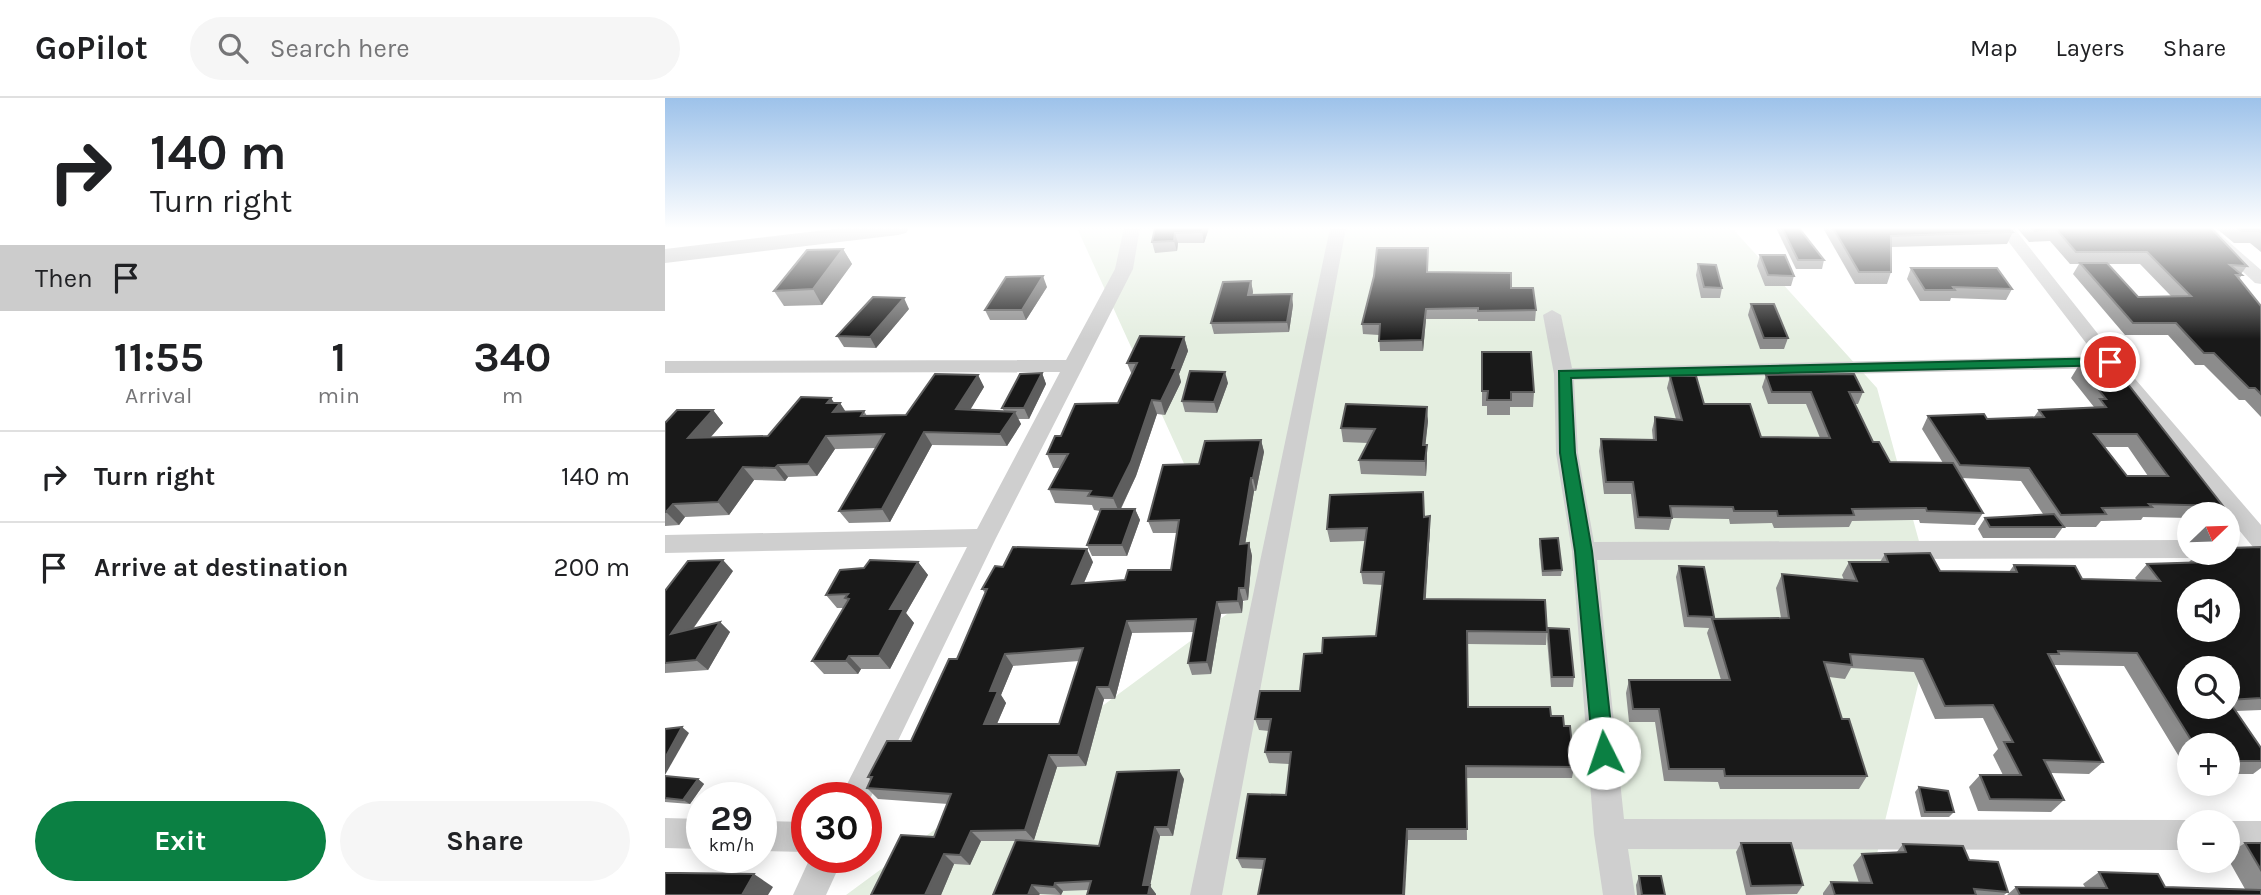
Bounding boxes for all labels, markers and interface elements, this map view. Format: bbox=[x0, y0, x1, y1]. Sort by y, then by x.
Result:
search box bbox=[190, 17, 680, 80]
text: GoPilot bbox=[35, 29, 148, 67]
icon: search bbox=[214, 29, 252, 67]
text: Search here bbox=[270, 33, 410, 64]
text: Map bbox=[1970, 34, 2018, 62]
text: Layers bbox=[2056, 34, 2125, 62]
text: Share bbox=[2163, 34, 2226, 62]
text: 140 m bbox=[150, 124, 287, 181]
icon: right bbox=[35, 126, 126, 217]
text: Turn right bbox=[150, 183, 292, 220]
icon: arrive bbox=[107, 259, 145, 297]
text: Then bbox=[35, 263, 93, 294]
text: 11:55 bbox=[114, 332, 204, 382]
text: 1 bbox=[331, 332, 346, 382]
text: 340 bbox=[474, 332, 551, 382]
pin bbox=[2080, 332, 2140, 392]
icon: arrive bbox=[2091, 343, 2129, 381]
text: Arrival bbox=[125, 382, 192, 409]
text: min bbox=[318, 382, 360, 409]
text: m bbox=[502, 382, 523, 409]
icon: right bbox=[35, 458, 73, 496]
text: Turn right bbox=[94, 461, 215, 492]
text: 140 m bbox=[561, 461, 630, 492]
north arrow bbox=[2177, 502, 2240, 565]
map controls bbox=[2177, 502, 2240, 873]
icon: arrive bbox=[35, 549, 73, 587]
text: Arrive at destination bbox=[94, 552, 348, 583]
text: 200 m bbox=[554, 552, 630, 583]
button: sound bbox=[2177, 579, 2240, 642]
button: search bbox=[2177, 656, 2240, 719]
position arrow bbox=[1567, 716, 1641, 790]
button: + bbox=[2177, 733, 2240, 796]
speed limit sign: 30 bbox=[791, 782, 882, 873]
text: 29 bbox=[710, 798, 753, 839]
button: Exit bbox=[35, 801, 326, 881]
button: Share bbox=[340, 801, 630, 881]
button: − bbox=[2177, 810, 2240, 873]
text: km/h bbox=[709, 834, 754, 856]

